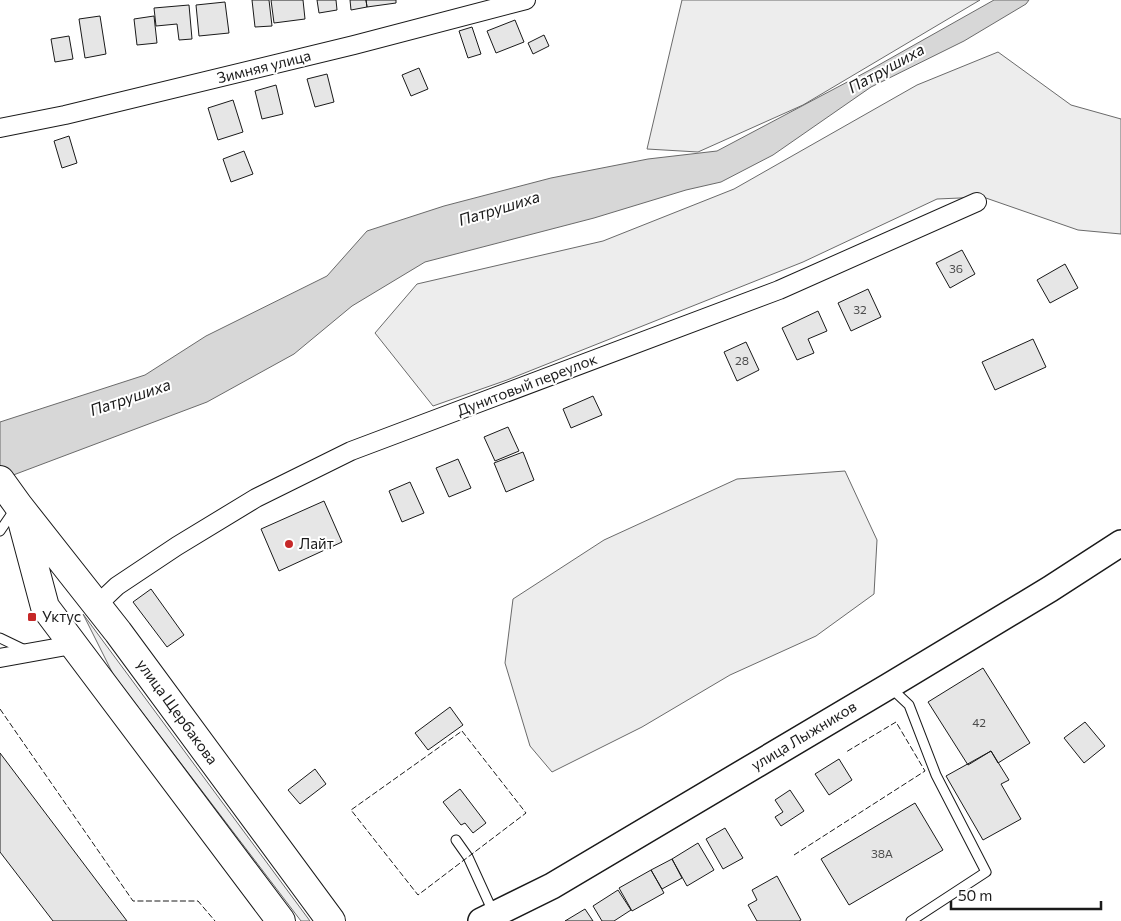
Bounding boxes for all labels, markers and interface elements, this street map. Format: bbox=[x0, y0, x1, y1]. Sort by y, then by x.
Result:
water label: Патрушиха bbox=[844, 39, 927, 96]
street label: Зимняя улица bbox=[215, 46, 313, 86]
water label: Патрушиха bbox=[456, 186, 542, 229]
house number: 36 bbox=[949, 261, 963, 275]
house number: 32 bbox=[853, 302, 867, 316]
street label: Дунитовый переулок bbox=[454, 349, 599, 419]
house number: 28 bbox=[735, 353, 749, 367]
water label: Патрушиха bbox=[87, 374, 173, 419]
place label: Лайт bbox=[299, 534, 334, 552]
marker: Лайт bbox=[283, 538, 295, 550]
place label: Уктус bbox=[42, 607, 81, 625]
marker: Уктус bbox=[26, 611, 38, 623]
street label: улица Щербакова bbox=[134, 655, 222, 768]
street label: улица Лыжников bbox=[748, 697, 859, 774]
house number: 42 bbox=[972, 715, 986, 729]
house number: 38А bbox=[871, 846, 893, 860]
scale bar bbox=[951, 878, 1101, 910]
text: 50 m bbox=[958, 886, 992, 904]

